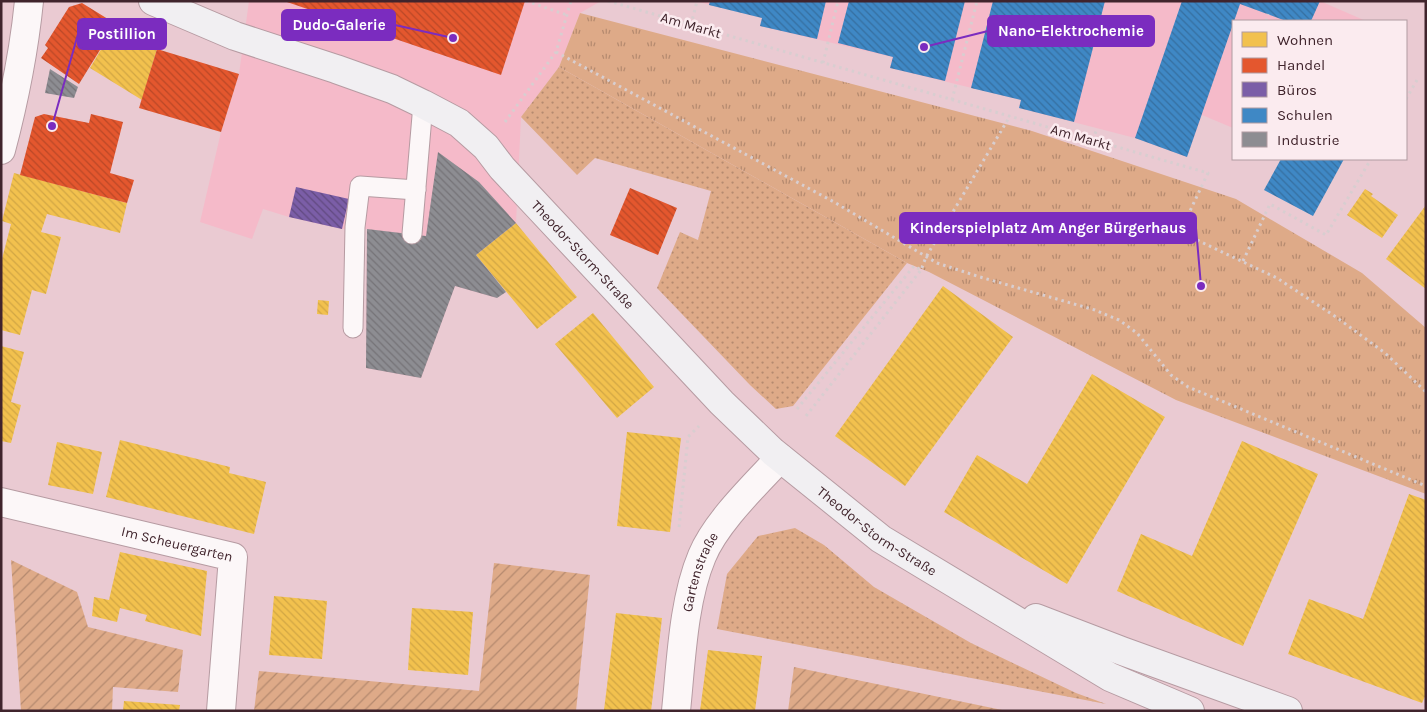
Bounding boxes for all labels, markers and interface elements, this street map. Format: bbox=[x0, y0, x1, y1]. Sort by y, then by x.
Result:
street label: Am Markt bbox=[659, 9, 723, 42]
callout: Dudo-Galerie bbox=[282, 10, 395, 40]
text: Dudo-Galerie bbox=[292, 16, 386, 34]
callout: Nano-Elektrochemie bbox=[988, 16, 1154, 46]
callout: Postillion bbox=[78, 19, 166, 49]
legend bbox=[1232, 20, 1407, 160]
text: Nano-Elektrochemie bbox=[998, 22, 1144, 40]
text: Postillion bbox=[88, 25, 156, 43]
text: Wohnen bbox=[1277, 31, 1333, 49]
text: Handel bbox=[1277, 56, 1325, 74]
text: Büros bbox=[1277, 81, 1317, 99]
text: Schulen bbox=[1277, 106, 1333, 124]
street label: Am Markt bbox=[1049, 121, 1113, 154]
text: Industrie bbox=[1277, 131, 1339, 149]
street label: Theodor-Storm-Straße bbox=[528, 197, 638, 313]
callout: Kinderspielplatz Am Anger Bürgerhaus bbox=[900, 213, 1196, 243]
text: Kinderspielplatz Am Anger Bürgerhaus bbox=[910, 219, 1186, 237]
street label: Theodor-Storm-Straße bbox=[814, 483, 940, 580]
street label: Im Scheuergarten bbox=[120, 523, 234, 566]
street label: Gartenstraße bbox=[679, 529, 722, 613]

